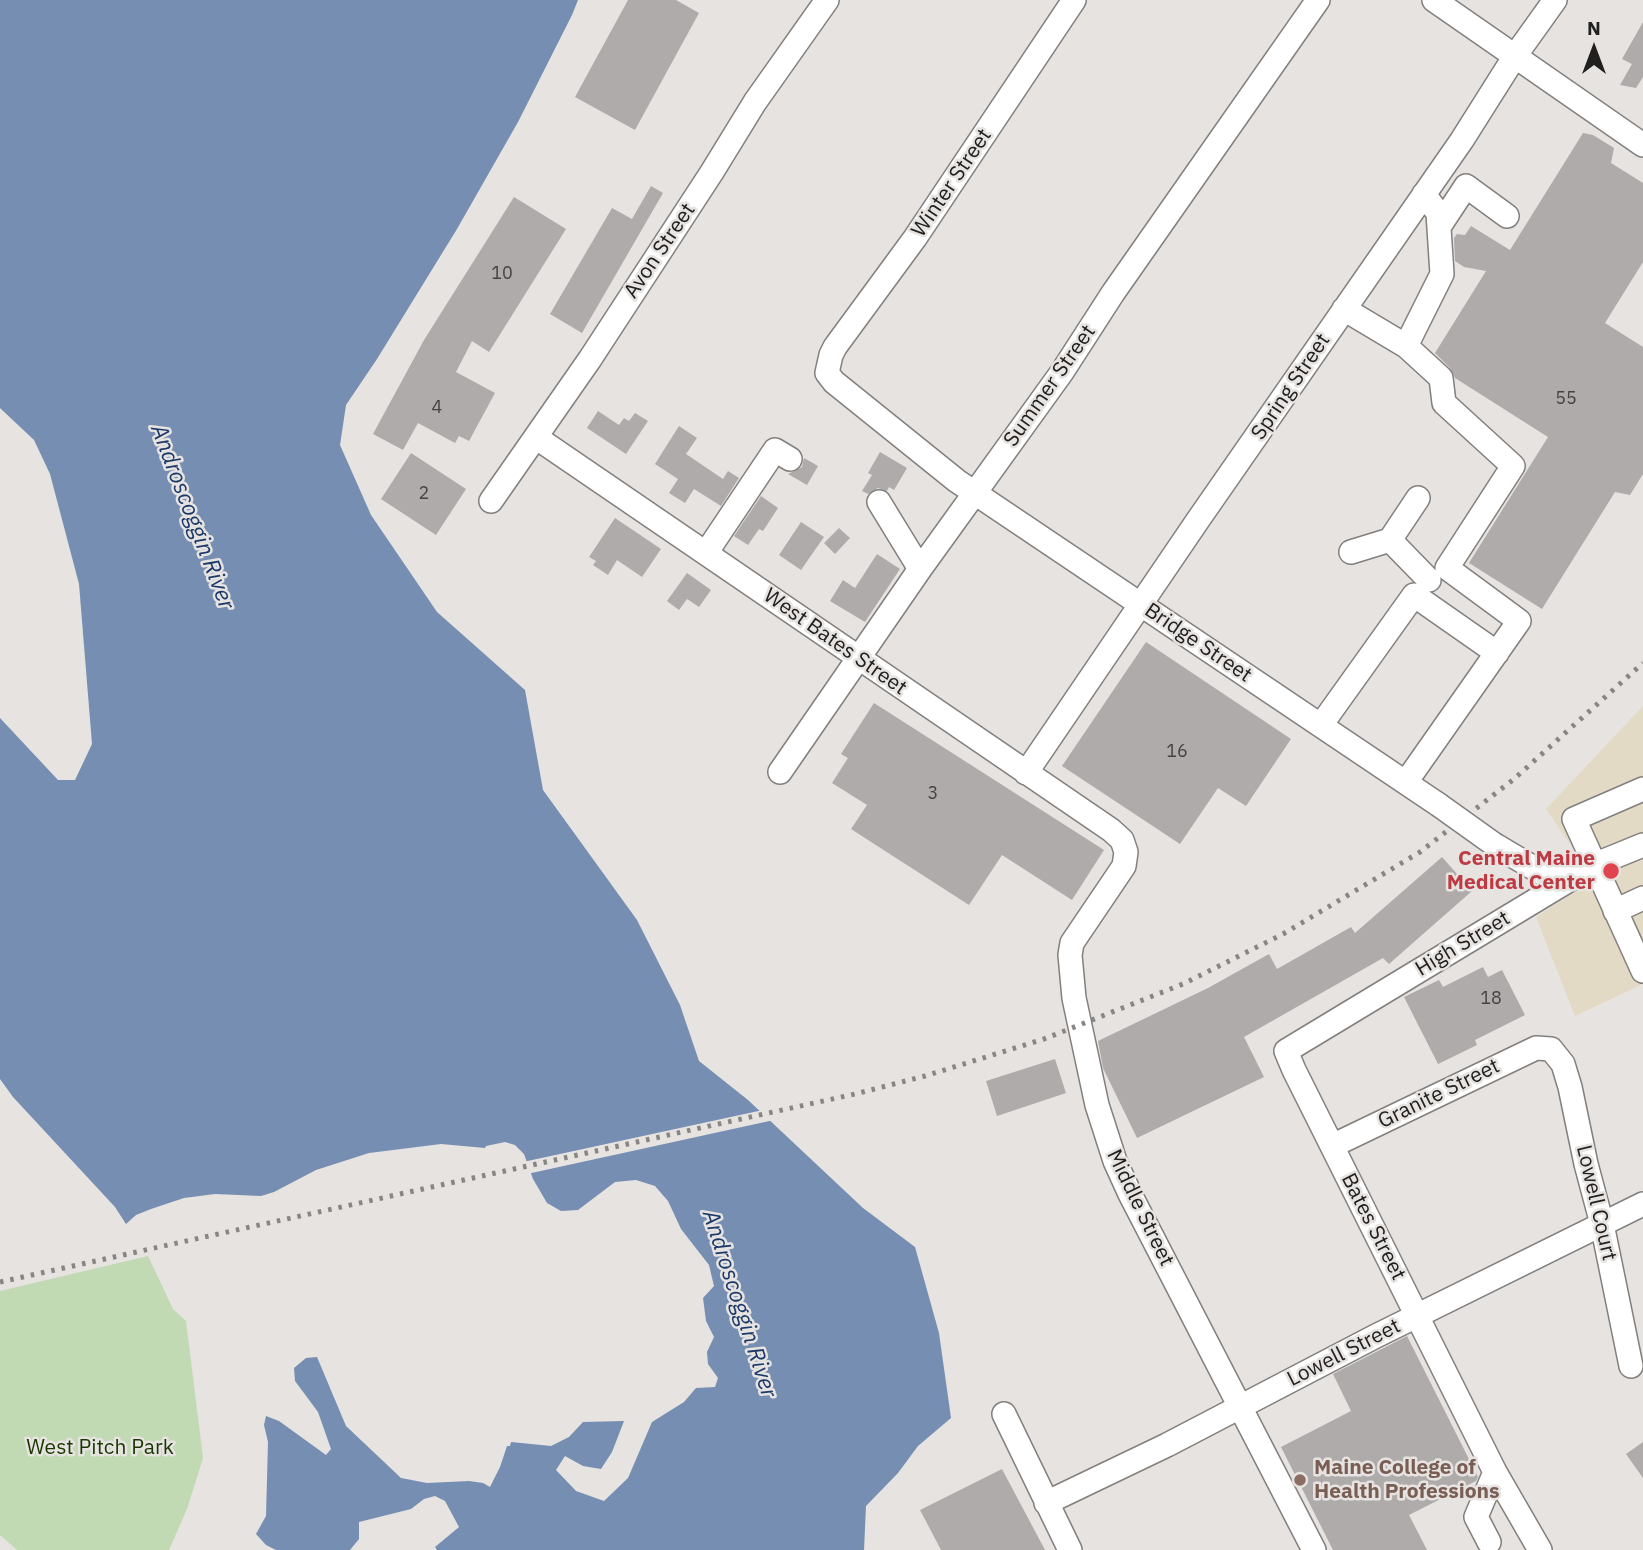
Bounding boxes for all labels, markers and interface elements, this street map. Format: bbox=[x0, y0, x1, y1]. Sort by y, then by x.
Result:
north arrow bbox=[1559, 14, 1629, 84]
text: N bbox=[1587, 16, 1601, 40]
street label: Winter Street bbox=[907, 124, 997, 242]
street label: Avon Street bbox=[619, 199, 701, 303]
house number: 10 bbox=[491, 263, 513, 285]
street label: Summer Street bbox=[999, 320, 1101, 452]
street label: Spring Street bbox=[1246, 329, 1336, 445]
house number: 55 bbox=[1555, 388, 1577, 410]
house number: 4 bbox=[432, 397, 442, 419]
water label: Androscoggin River bbox=[144, 421, 240, 613]
house number: 2 bbox=[419, 483, 429, 505]
street label: West Bates Street bbox=[759, 583, 911, 701]
street label: Bridge Street bbox=[1140, 598, 1256, 688]
house number: 16 bbox=[1166, 741, 1188, 763]
house number: 3 bbox=[928, 783, 938, 805]
place label: Central Maine Medical Center bbox=[1447, 846, 1595, 896]
marker: Central Maine Medical Center bbox=[1601, 861, 1621, 881]
street label: High Street bbox=[1411, 906, 1515, 982]
house number: 18 bbox=[1480, 988, 1502, 1010]
street label: Granite Street bbox=[1374, 1054, 1504, 1134]
street label: Lowell Court bbox=[1570, 1143, 1622, 1263]
street label: Middle Street bbox=[1101, 1146, 1179, 1270]
street label: Bates Street bbox=[1335, 1169, 1411, 1285]
water label: Androscoggin River bbox=[696, 1207, 782, 1401]
street label: Lowell Street bbox=[1283, 1314, 1405, 1392]
park label: West Pitch Park bbox=[26, 1435, 174, 1461]
place label: Maine College of Health Professions bbox=[1314, 1455, 1500, 1505]
marker: Maine College of Health Professions bbox=[1292, 1472, 1308, 1488]

